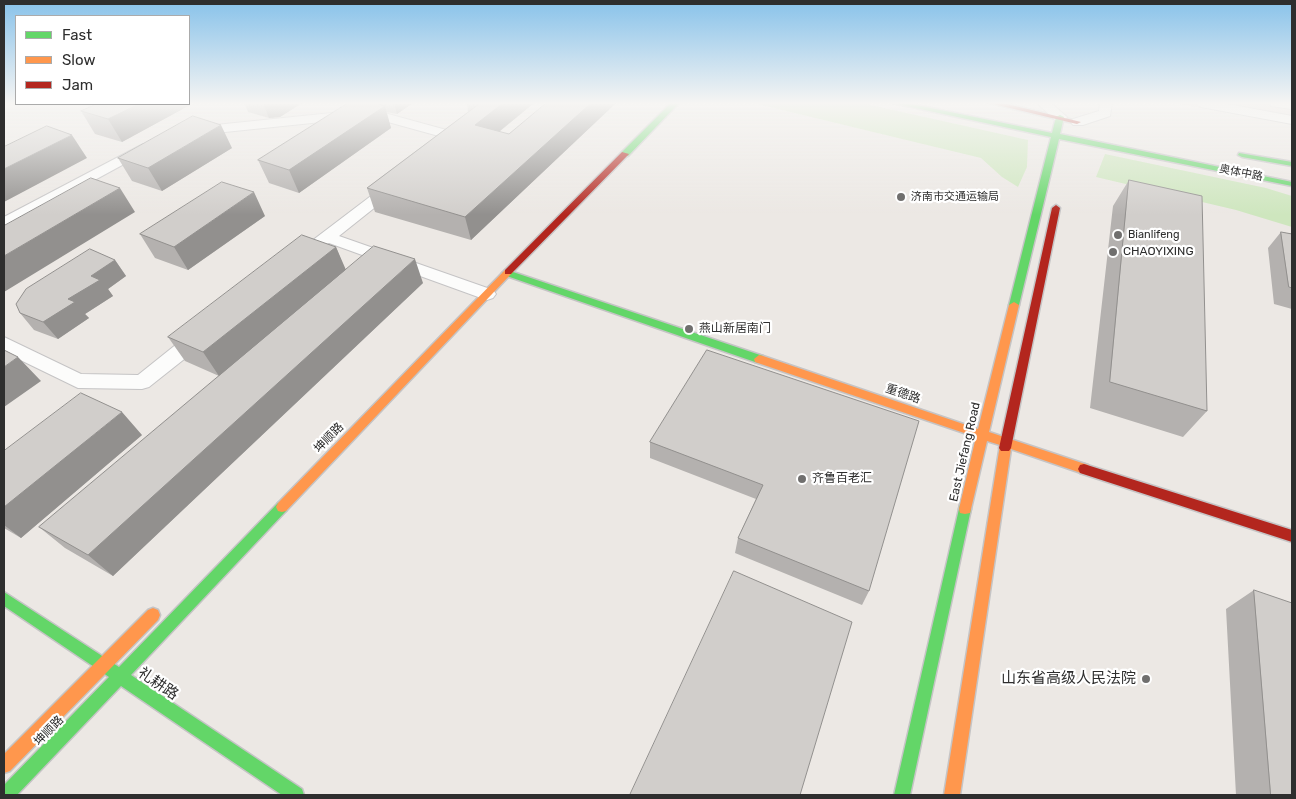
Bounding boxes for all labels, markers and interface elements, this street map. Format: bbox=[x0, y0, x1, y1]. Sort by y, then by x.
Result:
legend bbox=[15, 15, 190, 105]
text: Fast bbox=[62, 26, 92, 44]
text: Slow bbox=[62, 51, 95, 69]
text: Jam bbox=[62, 76, 93, 94]
street label: 奥体中路 bbox=[1218, 162, 1264, 184]
place label: 济南市交通运输局 bbox=[911, 190, 999, 204]
marker: 济南市交通运输局 bbox=[895, 191, 907, 203]
place label: Bianlifeng bbox=[1128, 228, 1180, 242]
marker: Bianlifeng bbox=[1112, 229, 1124, 241]
place label: CHAOYIXING bbox=[1123, 245, 1194, 259]
marker: CHAOYIXING bbox=[1107, 246, 1119, 258]
place label: 燕山新居南门 bbox=[699, 322, 771, 336]
marker: 燕山新居南门 bbox=[683, 323, 695, 335]
street label: 重德路 bbox=[884, 381, 922, 407]
street label: East Jiefang Road bbox=[947, 401, 983, 503]
street label: 坤顺路 bbox=[311, 420, 347, 456]
place label: 齐鲁百老汇 bbox=[812, 472, 872, 486]
marker: 齐鲁百老汇 bbox=[796, 473, 808, 485]
street label: 礼耕路 bbox=[134, 664, 182, 704]
place label: 山东省高级人民法院 bbox=[1001, 670, 1136, 688]
marker: 山东省高级人民法院 bbox=[1140, 673, 1152, 685]
street label: 坤顺路 bbox=[31, 713, 67, 749]

